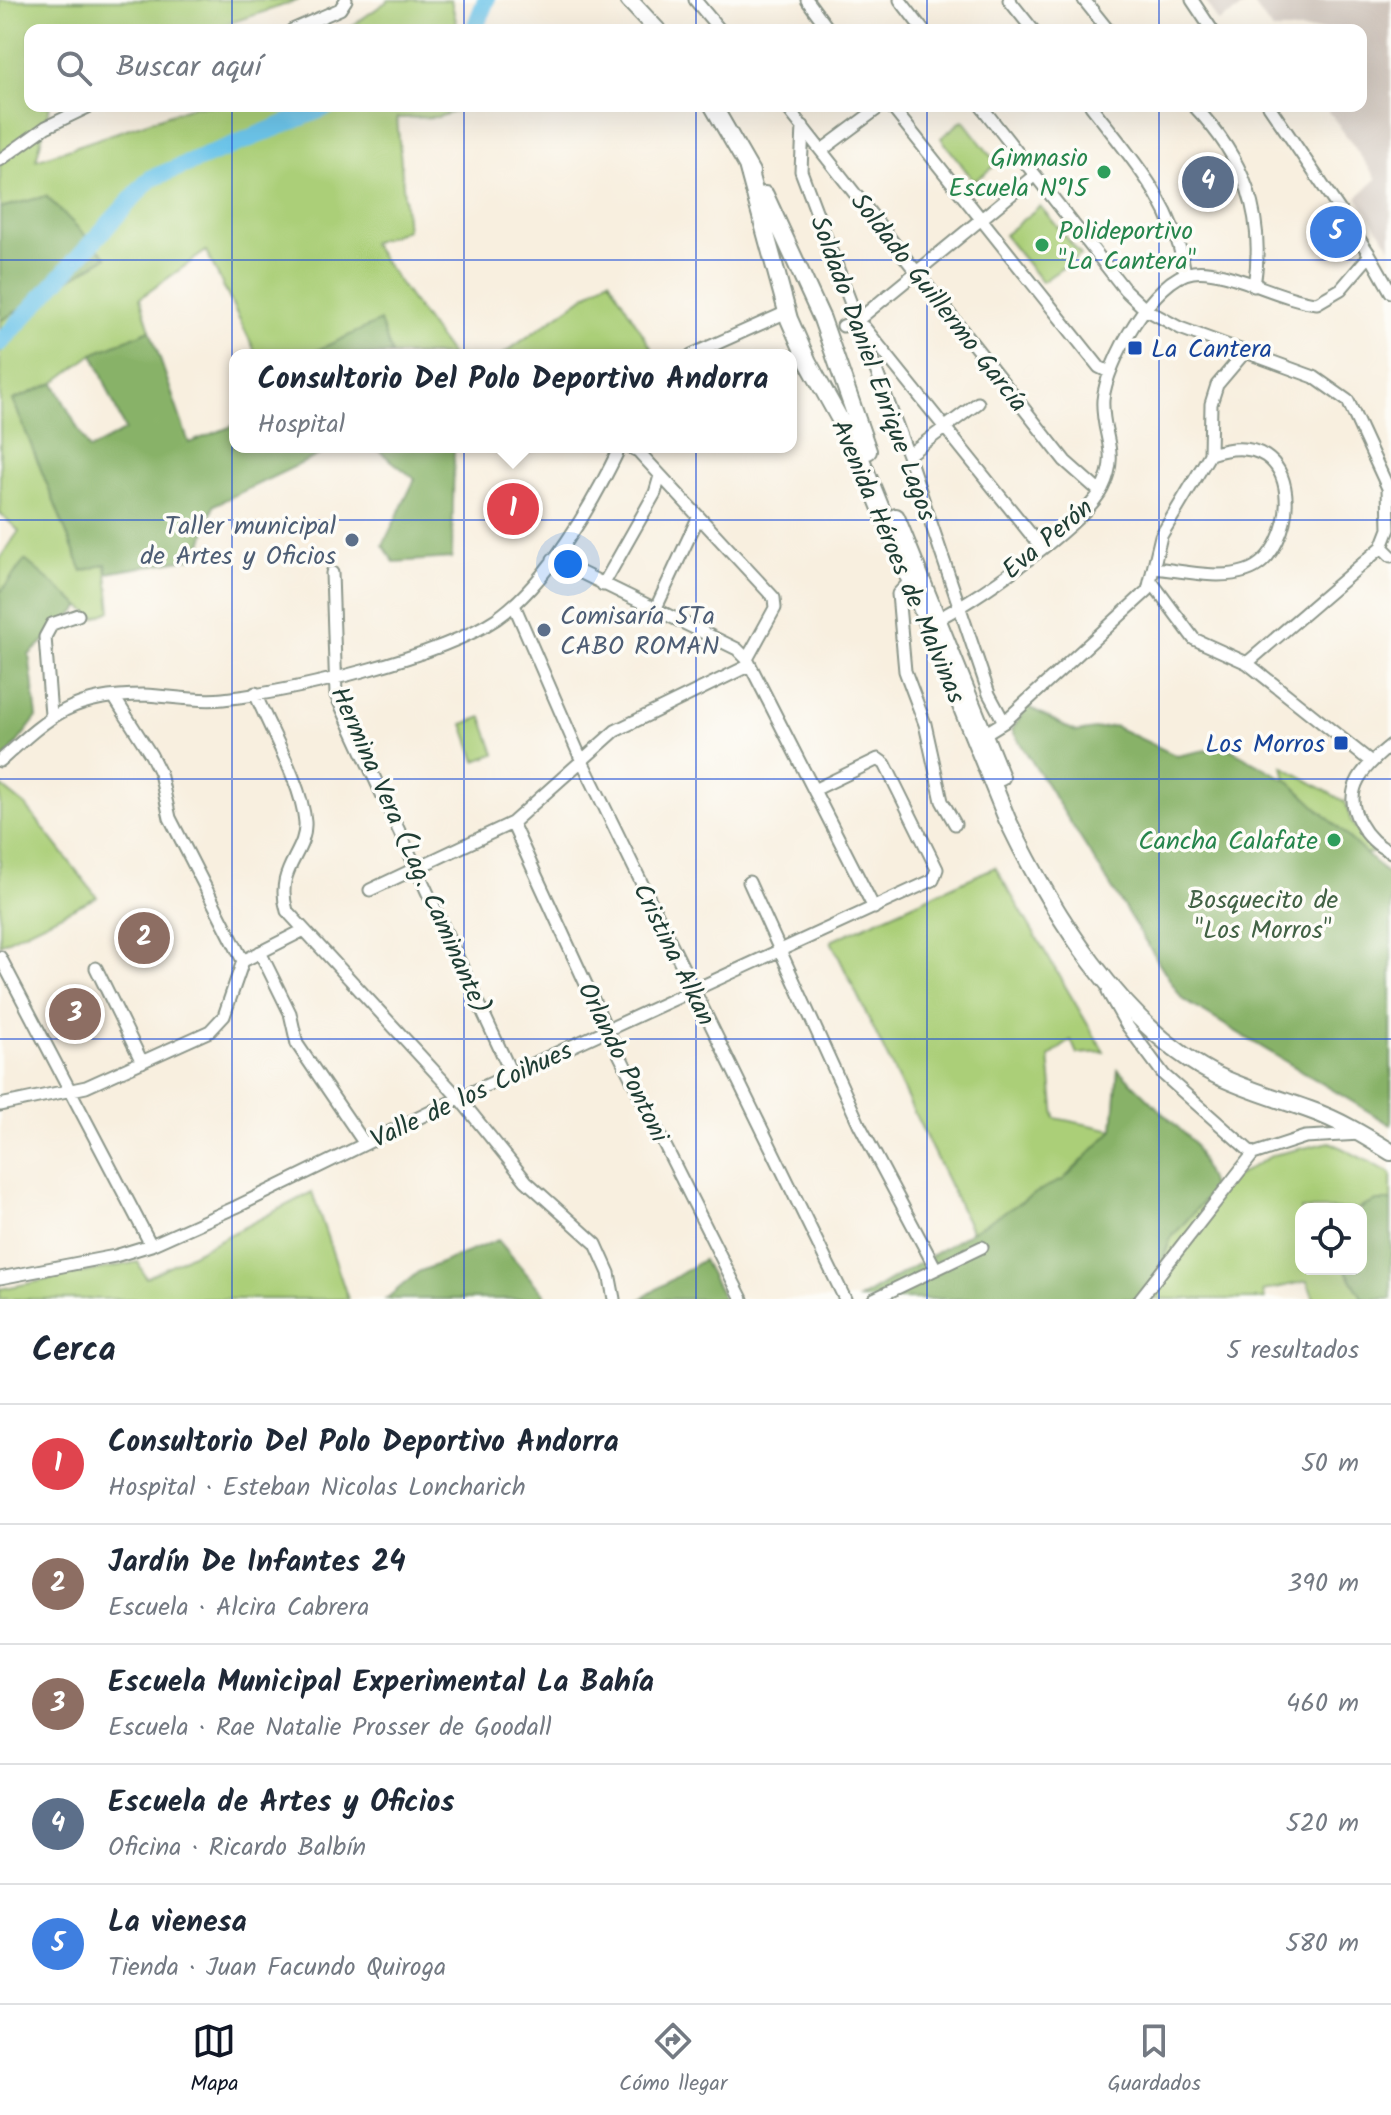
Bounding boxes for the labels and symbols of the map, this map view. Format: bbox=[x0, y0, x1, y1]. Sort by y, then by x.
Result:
place label: Gimnasio Escuela N°15 bbox=[948, 138, 1090, 210]
pin: 4 bbox=[1182, 152, 1234, 212]
marker: Gimnasio Escuela N°15 bbox=[1095, 163, 1113, 181]
street label: Soldado Guillermo García bbox=[839, 184, 1038, 422]
pin: 5 bbox=[1310, 202, 1362, 262]
street label: Soldado Daniel Enrique Lagos bbox=[797, 210, 947, 527]
place label: Polideportivo "La Cantera" bbox=[1058, 211, 1197, 283]
marker: Polideportivo "La Cantera" bbox=[1033, 236, 1051, 254]
place label: La Cantera bbox=[1151, 329, 1272, 371]
marker: La Cantera bbox=[1126, 339, 1144, 357]
street label: Avenida Héroes de Malvinas bbox=[818, 413, 976, 710]
pin: 1 bbox=[487, 479, 539, 539]
street label: Eva Perón bbox=[993, 488, 1103, 591]
place label: Taller municipal de Artes y Oficios bbox=[140, 506, 336, 578]
marker: Taller municipal de Artes y Oficios bbox=[343, 531, 361, 549]
your location bbox=[548, 544, 588, 584]
place label: Comisaría 5Ta CABO ROMAN bbox=[560, 596, 719, 668]
marker: Comisaría 5Ta CABO ROMAN bbox=[535, 621, 553, 639]
street label: Hermina Vera (Lag. Caminante) bbox=[318, 680, 501, 1022]
place label: Los Morros bbox=[1205, 724, 1325, 766]
marker: Los Morros bbox=[1332, 734, 1350, 752]
place label: Cancha Calafate bbox=[1138, 821, 1318, 863]
marker: Cancha Calafate bbox=[1325, 831, 1343, 849]
street label: Cristina Alkan bbox=[620, 876, 726, 1034]
park label: Bosquecito de "Los Morros" bbox=[1188, 880, 1339, 952]
pin: 2 bbox=[118, 908, 170, 968]
street label: Orlando Pontoni bbox=[565, 976, 680, 1152]
pin: 3 bbox=[49, 984, 101, 1044]
street label: Valle de los Coihues bbox=[364, 1031, 580, 1161]

